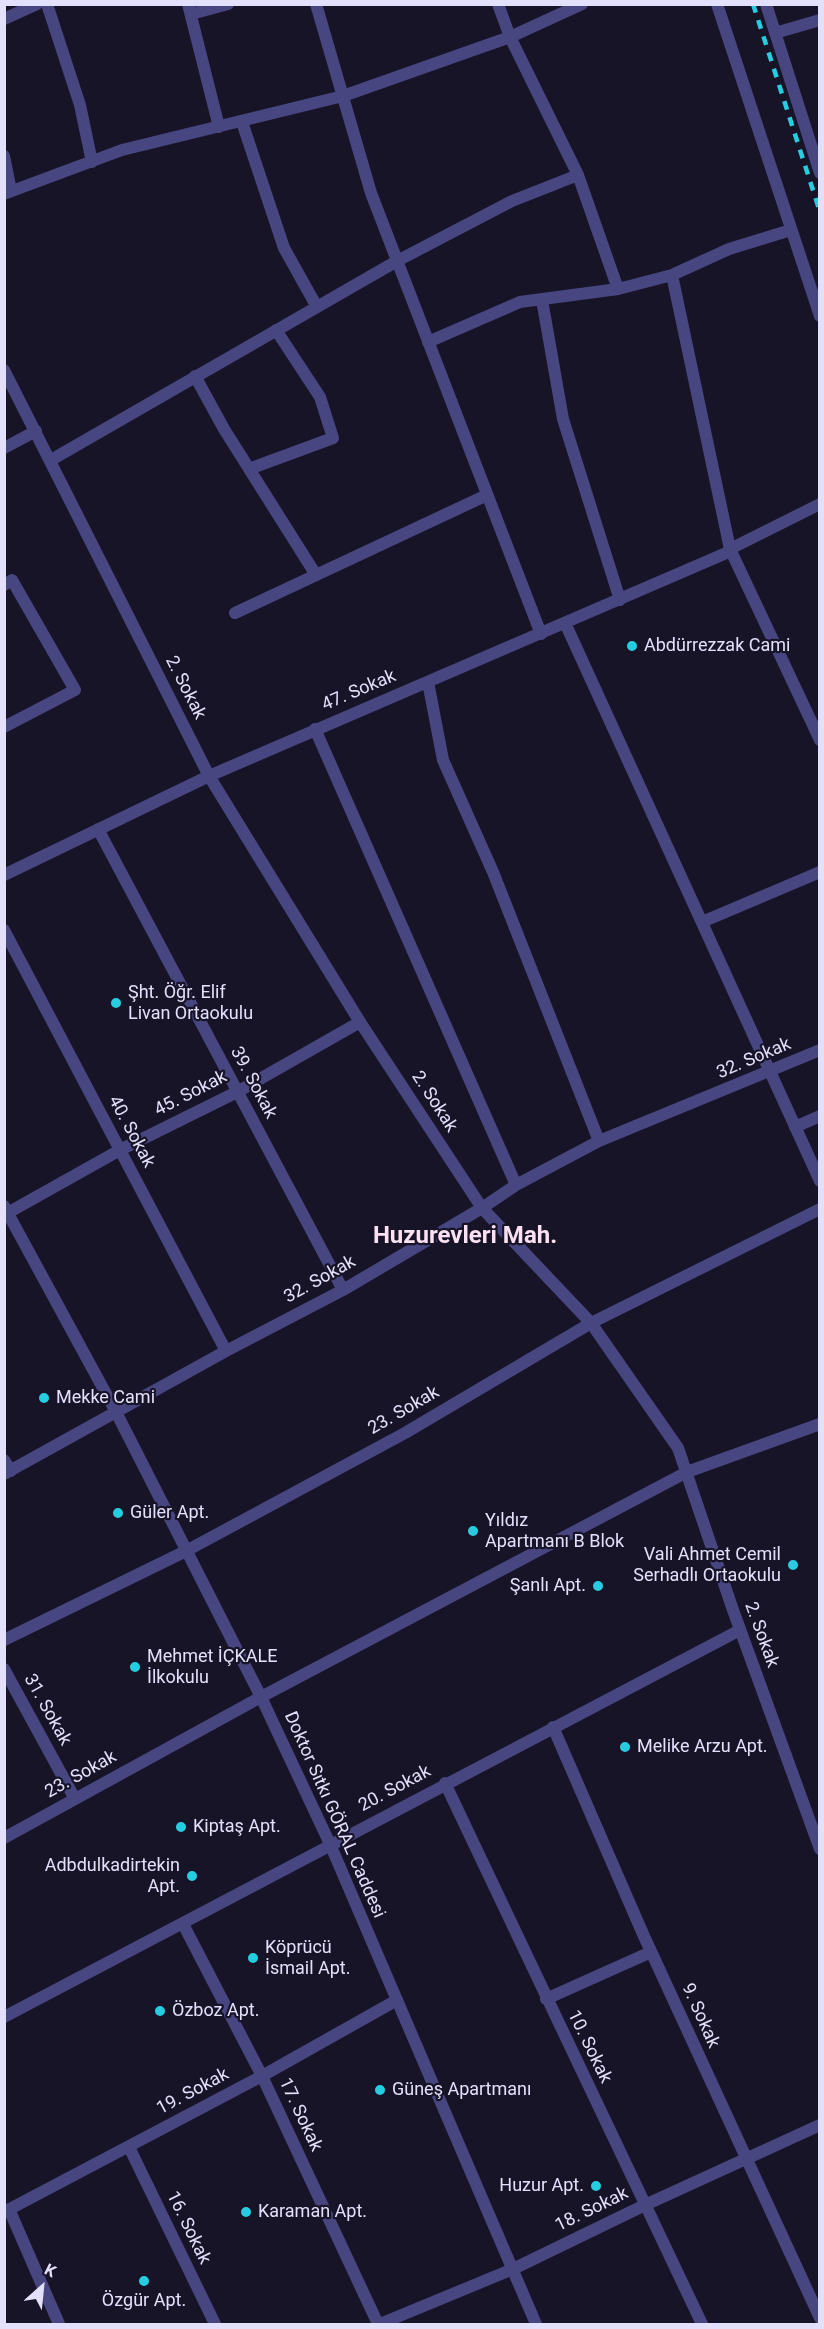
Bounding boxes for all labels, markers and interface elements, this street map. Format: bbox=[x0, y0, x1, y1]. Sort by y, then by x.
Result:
place label: Abdürrezzak Cami bbox=[644, 635, 790, 657]
marker: Abdürrezzak Cami bbox=[625, 639, 639, 653]
street label: 2. Sokak bbox=[160, 653, 210, 723]
street label: 47. Sokak bbox=[319, 666, 399, 716]
place label: Şht. Öğr. Elif Livan Ortaokulu bbox=[128, 982, 253, 1024]
marker: Şht. Öğr. Elif Livan Ortaokulu bbox=[109, 996, 123, 1010]
street label: 32. Sokak bbox=[714, 1034, 794, 1084]
street label: 39. Sokak bbox=[225, 1043, 281, 1123]
street label: 45. Sokak bbox=[151, 1067, 231, 1121]
street label: 2. Sokak bbox=[406, 1067, 462, 1137]
street label: 40. Sokak bbox=[103, 1092, 159, 1172]
district label: Huzurevleri Mah. bbox=[373, 1223, 557, 1251]
street label: 32. Sokak bbox=[280, 1252, 360, 1308]
street label: 23. Sokak bbox=[365, 1382, 443, 1440]
place label: Mekke Cami bbox=[56, 1387, 155, 1409]
marker: Mekke Cami bbox=[37, 1391, 51, 1405]
place label: Güler Apt. bbox=[130, 1502, 209, 1524]
marker: Güler Apt. bbox=[111, 1506, 125, 1520]
place label: Yıldız Apartmanı B Blok bbox=[485, 1510, 624, 1552]
marker: Yıldız Apartmanı B Blok bbox=[466, 1524, 480, 1538]
place label: Vali Ahmet Cemil Serhadlı Ortaokulu bbox=[633, 1544, 781, 1586]
marker: Vali Ahmet Cemil Serhadlı Ortaokulu bbox=[786, 1558, 800, 1572]
place label: Şanlı Apt. bbox=[510, 1575, 586, 1597]
marker: Şanlı Apt. bbox=[591, 1579, 605, 1593]
street label: 2. Sokak bbox=[739, 1599, 783, 1671]
place label: Mehmet İÇKALE İlkokulu bbox=[147, 1646, 277, 1688]
marker: Mehmet İÇKALE İlkokulu bbox=[128, 1660, 142, 1674]
street label: 31. Sokak bbox=[19, 1670, 75, 1750]
street label: Doktor Sıtkı GÖRAL Caddesi bbox=[279, 1709, 389, 1921]
place label: Melike Arzu Apt. bbox=[637, 1736, 768, 1758]
marker: Melike Arzu Apt. bbox=[618, 1740, 632, 1754]
street label: 23. Sokak bbox=[41, 1747, 121, 1803]
street label: 20. Sokak bbox=[355, 1761, 435, 1817]
place label: Kiptaş Apt. bbox=[193, 1816, 281, 1838]
marker: Kiptaş Apt. bbox=[174, 1820, 188, 1834]
place label: Adbdulkadirtekin Apt. bbox=[45, 1855, 180, 1898]
marker: Adbdulkadirtekin Apt. bbox=[185, 1869, 199, 1883]
place label: Köprücü İsmail Apt. bbox=[265, 1937, 350, 1980]
marker: Köprücü İsmail Apt. bbox=[246, 1951, 260, 1965]
street label: 9. Sokak bbox=[676, 1980, 724, 2052]
place label: Özboz Apt. bbox=[172, 2000, 259, 2022]
marker: Özboz Apt. bbox=[153, 2004, 167, 2018]
street label: 10. Sokak bbox=[562, 2007, 616, 2087]
street label: 19. Sokak bbox=[153, 2064, 233, 2120]
street label: 17. Sokak bbox=[274, 2075, 326, 2155]
place label: Güneş Apartmanı bbox=[392, 2079, 531, 2101]
marker: Güneş Apartmanı bbox=[373, 2083, 387, 2097]
place label: Huzur Apt. bbox=[499, 2175, 584, 2197]
marker: Huzur Apt. bbox=[589, 2179, 603, 2193]
street label: 18. Sokak bbox=[552, 2183, 632, 2237]
street label: 16. Sokak bbox=[161, 2188, 215, 2268]
place label: Karaman Apt. bbox=[258, 2201, 367, 2223]
marker: Karaman Apt. bbox=[239, 2205, 253, 2219]
north arrow bbox=[12, 2257, 72, 2317]
text: K bbox=[42, 2260, 59, 2281]
marker: Özgür Apt. bbox=[137, 2274, 151, 2288]
place label: Özgür Apt. bbox=[102, 2290, 186, 2312]

